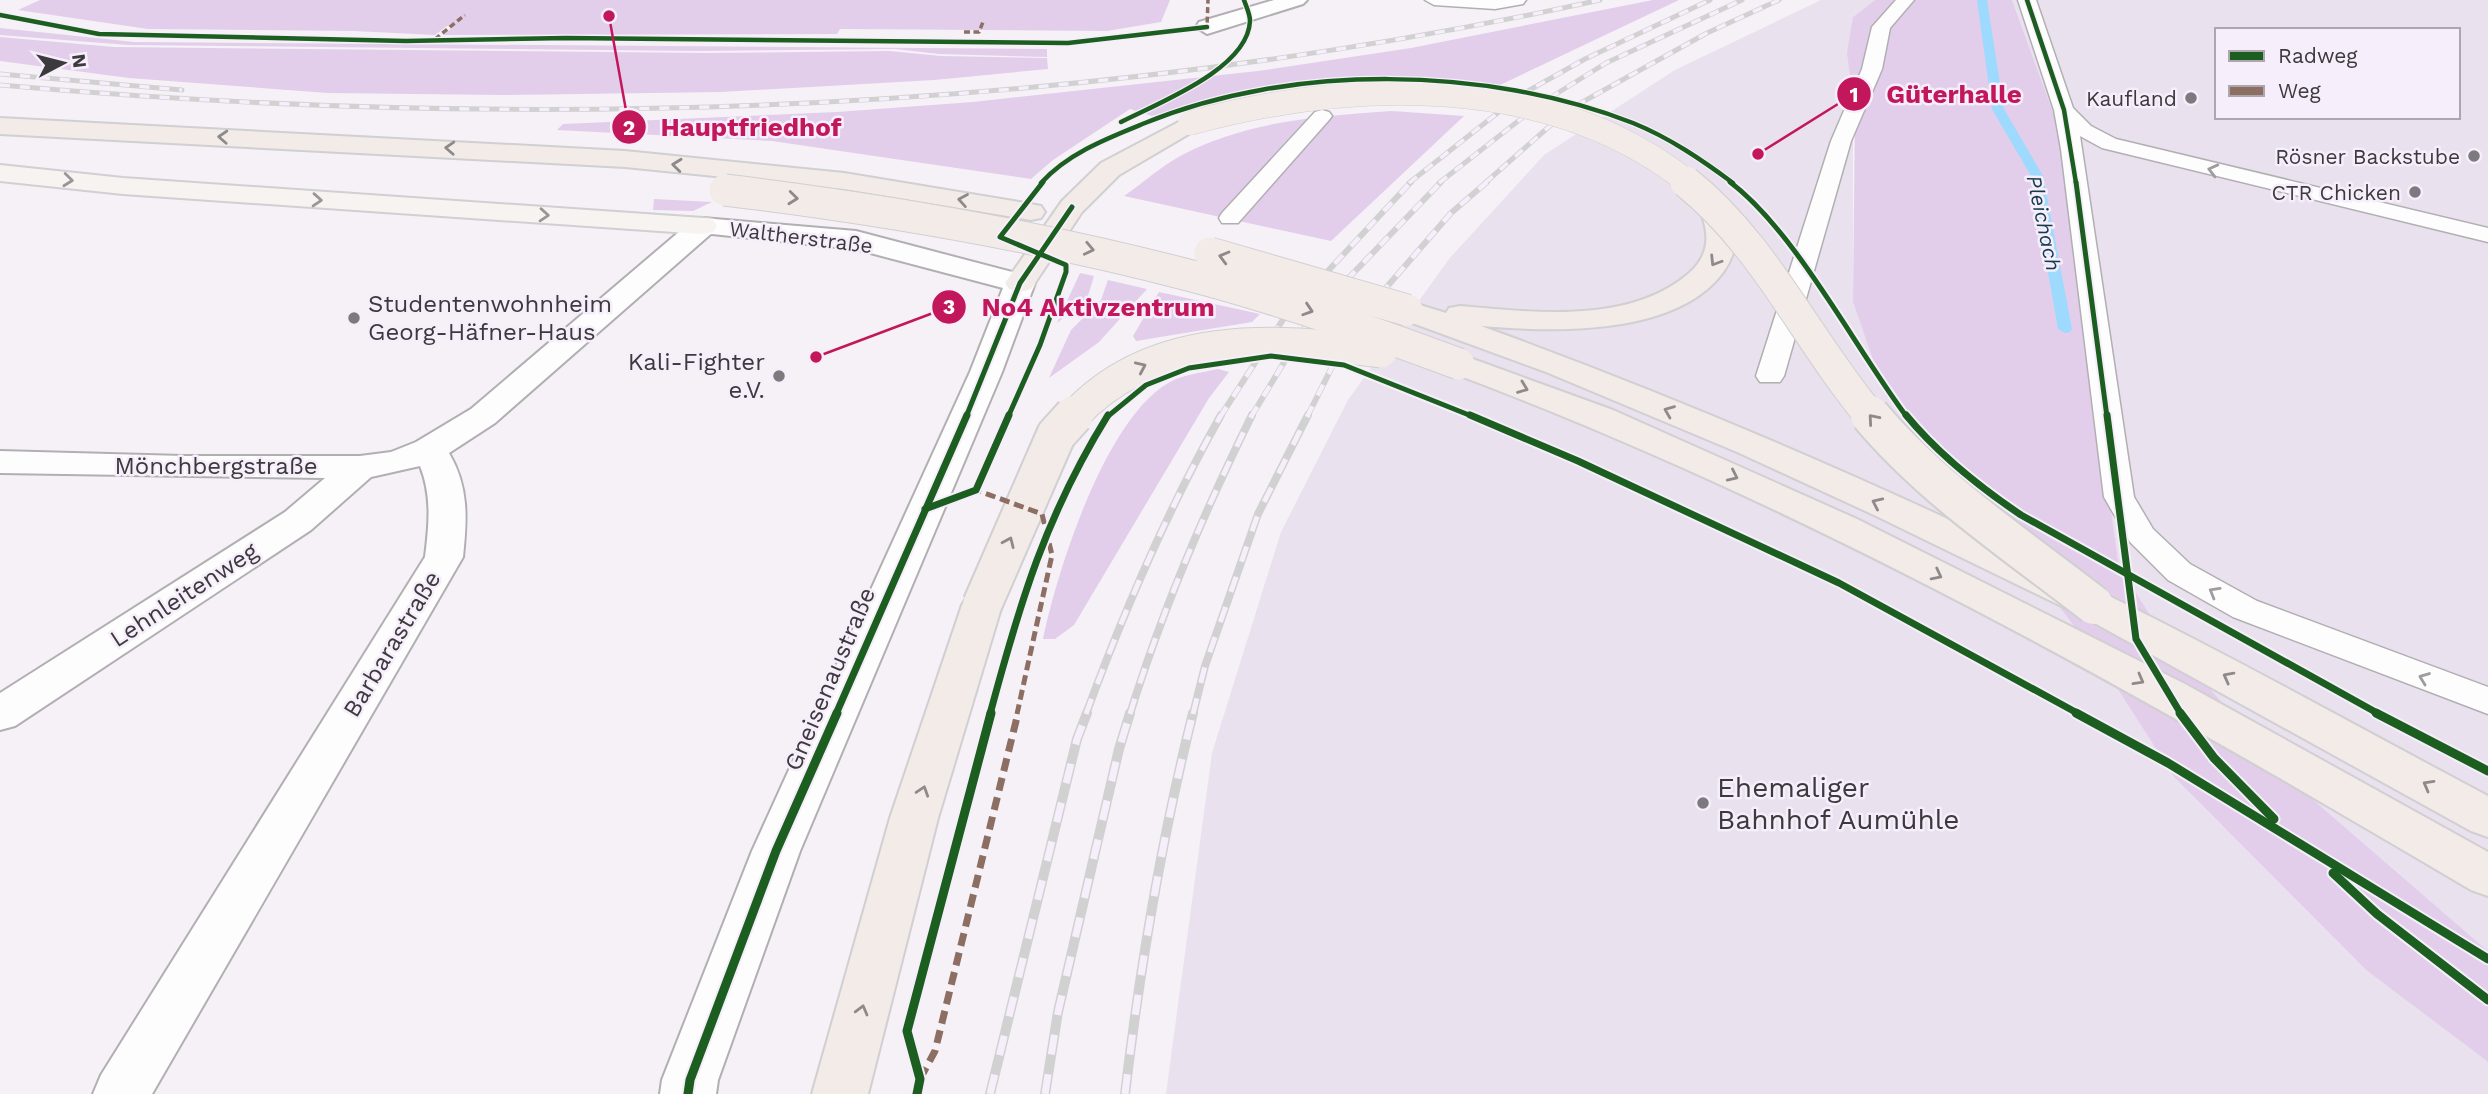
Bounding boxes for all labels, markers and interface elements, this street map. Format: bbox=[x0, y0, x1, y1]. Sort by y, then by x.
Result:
north arrow bbox=[28, 28, 98, 98]
legend bbox=[2215, 28, 2460, 119]
text: Radweg bbox=[2278, 43, 2358, 68]
text: N bbox=[67, 53, 92, 69]
callout: Güterhalle bbox=[1837, 71, 2035, 118]
text: Weg bbox=[2278, 78, 2322, 103]
text: Güterhalle bbox=[1886, 79, 2022, 109]
text: 1 bbox=[1849, 82, 1859, 107]
place label: Kaufland bbox=[2086, 86, 2177, 111]
marker: Kaufland bbox=[2183, 90, 2199, 106]
callout: Hauptfriedhof bbox=[612, 104, 856, 151]
text: Hauptfriedhof bbox=[660, 112, 842, 142]
text: 2 bbox=[623, 115, 635, 140]
one-way arrow bbox=[217, 129, 228, 144]
one-way arrow bbox=[445, 141, 456, 156]
place label: Rösner Backstube bbox=[2275, 144, 2460, 169]
marker: Rösner Backstube bbox=[2466, 148, 2482, 164]
one-way arrow bbox=[671, 158, 682, 173]
one-way arrow bbox=[2208, 164, 2220, 178]
one-way arrow bbox=[62, 173, 74, 188]
water label: Pleichach bbox=[2022, 173, 2066, 273]
place label: CTR Chicken bbox=[2271, 180, 2401, 205]
marker: CTR Chicken bbox=[2407, 184, 2423, 200]
one-way arrow bbox=[787, 190, 798, 205]
one-way arrow bbox=[311, 192, 322, 207]
one-way arrow bbox=[958, 193, 969, 208]
one-way arrow bbox=[538, 208, 549, 223]
street label: Waltherstraße bbox=[728, 216, 874, 258]
one-way arrow bbox=[1083, 241, 1095, 255]
one-way arrow bbox=[1218, 251, 1230, 265]
one-way arrow bbox=[1710, 253, 1723, 266]
callout: No4 Aktivzentrum bbox=[932, 283, 1229, 330]
place label: Studentenwohnheim Georg-Häfner-Haus bbox=[368, 290, 612, 346]
text: No4 Aktivzentrum bbox=[981, 292, 1215, 322]
text: 3 bbox=[943, 294, 955, 319]
one-way arrow bbox=[1302, 301, 1314, 316]
marker: Studentenwohnheim Georg-Häfner-Haus bbox=[346, 310, 362, 326]
place label: Kali-Fighter e.V. bbox=[628, 348, 765, 404]
one-way arrow bbox=[1134, 361, 1146, 375]
marker: Kali-Fighter e.V. bbox=[771, 368, 787, 384]
one-way arrow bbox=[1516, 380, 1528, 394]
one-way arrow bbox=[1663, 406, 1675, 420]
one-way arrow bbox=[1869, 415, 1881, 428]
street label: Mönchbergstraße bbox=[114, 452, 318, 480]
one-way arrow bbox=[1726, 468, 1738, 482]
one-way arrow bbox=[1872, 497, 1884, 511]
street label: Lehnleitenweg bbox=[105, 537, 263, 653]
one-way arrow bbox=[1001, 537, 1015, 549]
street label: Barbarastraße bbox=[337, 566, 447, 722]
one-way arrow bbox=[1930, 567, 1942, 580]
street label: Gneisenaustraße bbox=[779, 583, 881, 775]
one-way arrow bbox=[2208, 587, 2221, 600]
one-way arrow bbox=[2132, 672, 2144, 685]
one-way arrow bbox=[2223, 672, 2235, 685]
one-way arrow bbox=[2418, 672, 2430, 686]
place label: Ehemaliger Bahnhof Aumühle bbox=[1717, 771, 1960, 836]
one-way arrow bbox=[2423, 780, 2436, 793]
one-way arrow bbox=[914, 785, 929, 797]
marker: Ehemaliger Bahnhof Aumühle bbox=[1695, 795, 1711, 811]
one-way arrow bbox=[854, 1004, 869, 1016]

